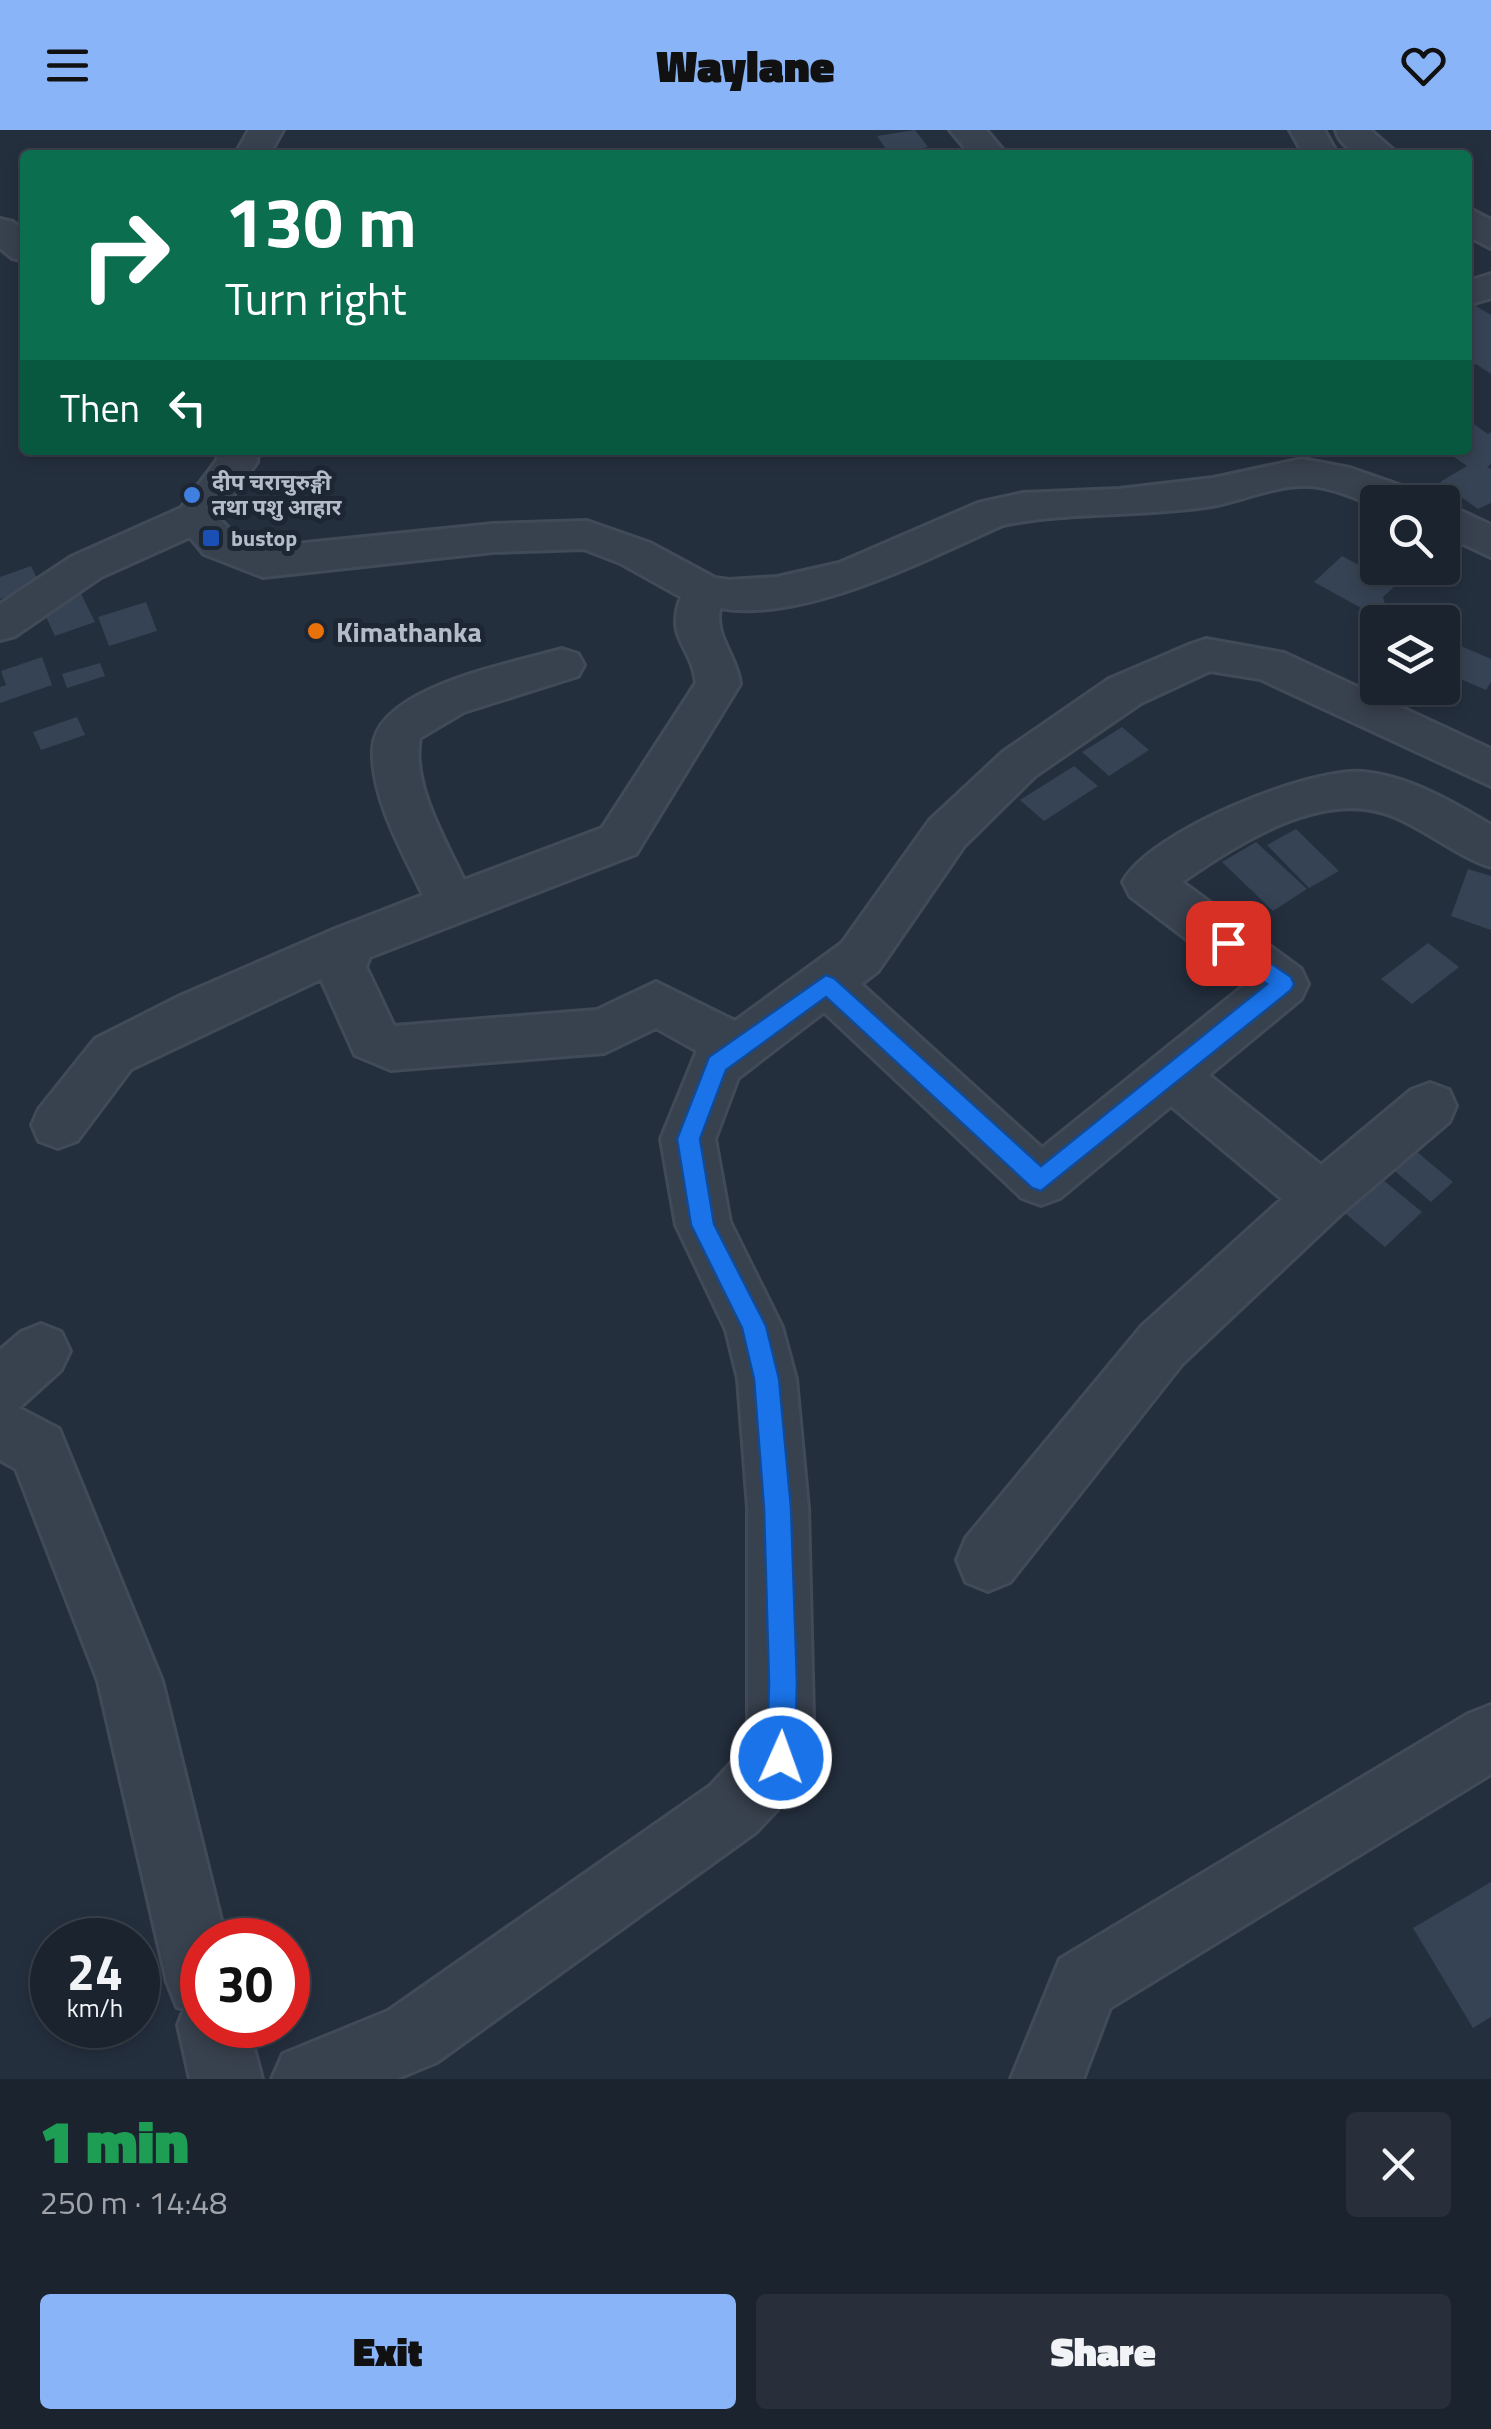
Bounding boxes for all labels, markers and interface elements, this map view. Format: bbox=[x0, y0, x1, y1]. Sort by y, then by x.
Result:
text: Waylane bbox=[656, 31, 835, 99]
icon: menu bbox=[40, 38, 95, 93]
icon: heart bbox=[1396, 38, 1451, 93]
text: 130 m bbox=[225, 168, 417, 274]
icon: right bbox=[60, 190, 190, 320]
text: Turn right bbox=[225, 264, 407, 332]
text: Then bbox=[60, 379, 140, 437]
icon: left bbox=[160, 380, 215, 435]
place label: दीप चराचुरुङ्गी तथा पशु आहार bbox=[212, 465, 343, 524]
marker: दीप चराचुरुङ्गी तथा पशु आहार bbox=[181, 484, 203, 506]
map controls bbox=[1360, 485, 1460, 705]
button: search bbox=[1360, 485, 1460, 585]
place label: bustop bbox=[231, 521, 297, 555]
marker: bustop bbox=[200, 527, 222, 549]
button: layers bbox=[1360, 605, 1460, 705]
place label: Kimathanka bbox=[336, 610, 482, 653]
marker: Kimathanka bbox=[305, 620, 327, 642]
pin bbox=[1186, 901, 1271, 986]
icon: arrive bbox=[1201, 916, 1256, 971]
position arrow bbox=[729, 1706, 833, 1810]
speed limit sign: 30 bbox=[180, 1918, 310, 2048]
text: 24 bbox=[67, 1933, 123, 2009]
text: km/h bbox=[67, 1989, 123, 2027]
text: 1 min bbox=[40, 2095, 189, 2186]
button: close bbox=[1346, 2112, 1451, 2217]
text: 250 m · 14:48 bbox=[40, 2178, 227, 2226]
button: Exit bbox=[40, 2294, 736, 2409]
button: Share bbox=[756, 2294, 1451, 2409]

